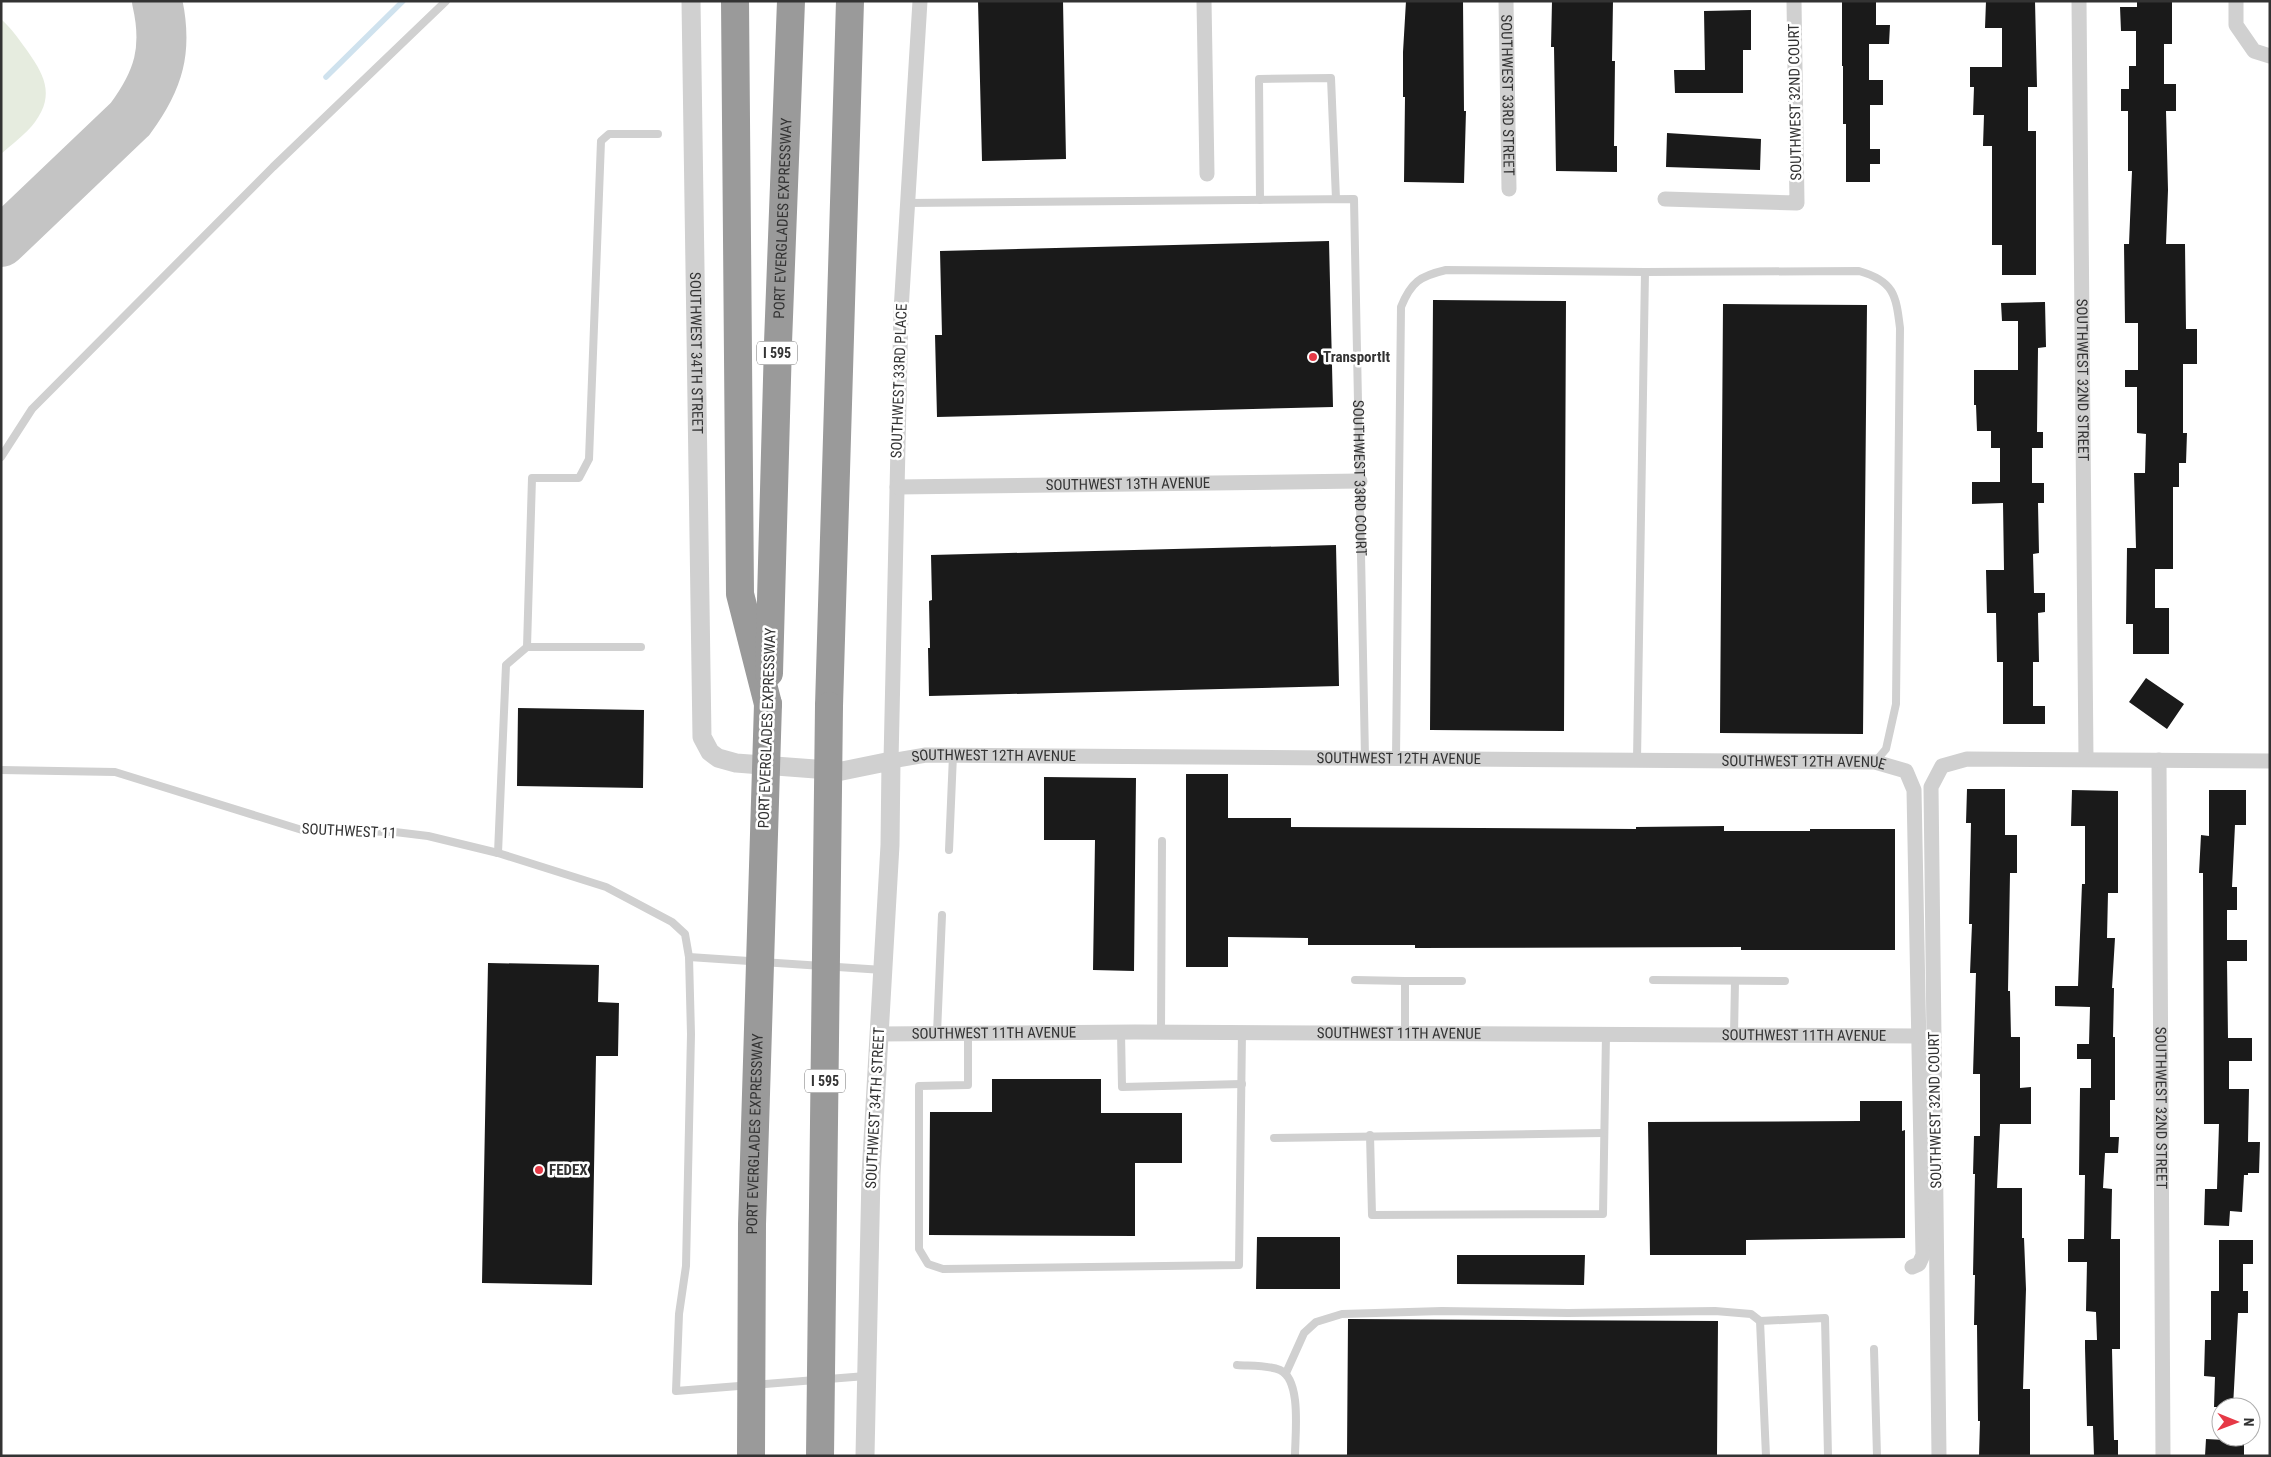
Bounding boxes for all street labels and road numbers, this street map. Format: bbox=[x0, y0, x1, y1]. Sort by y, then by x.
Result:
street label: SOUTHWEST 33RD STREET bbox=[1497, 14, 1518, 176]
street label: SOUTHWEST 32ND COURT bbox=[1785, 23, 1805, 181]
street label: PORT EVERGLADES EXPRESSWAY bbox=[770, 117, 796, 319]
street label: SOUTHWEST 34TH STREET bbox=[686, 272, 706, 434]
street label: SOUTHWEST 32ND STREET bbox=[2073, 299, 2092, 462]
street label: SOUTHWEST 33RD PLACE bbox=[887, 303, 911, 459]
road number: I 595 bbox=[757, 342, 797, 364]
street label: SOUTHWEST 33RD COURT bbox=[1349, 400, 1370, 556]
street label: SOUTHWEST 13TH AVENUE bbox=[1046, 474, 1210, 494]
street label: PORT EVERGLADES EXPRESSWAY bbox=[754, 627, 780, 829]
street label: SOUTHWEST 12TH AVENUE bbox=[910, 746, 1076, 766]
street label: SOUTHWEST 12TH AVENUE bbox=[1316, 749, 1481, 768]
street label: SOUTHWEST 12TH AVENUE bbox=[1721, 752, 1888, 774]
street label: SOUTHWEST 11 bbox=[301, 820, 397, 842]
street label: SOUTHWEST 11TH AVENUE bbox=[912, 1023, 1076, 1043]
street label: SOUTHWEST 11TH AVENUE bbox=[1317, 1024, 1481, 1043]
street label: SOUTHWEST 11TH AVENUE bbox=[1722, 1026, 1886, 1045]
street label: SOUTHWEST 34TH STREET bbox=[862, 1027, 888, 1189]
street label: SOUTHWEST 32ND STREET bbox=[2152, 1027, 2170, 1190]
street label: SOUTHWEST 32ND COURT bbox=[1925, 1031, 1945, 1189]
street label: PORT EVERGLADES EXPRESSWAY bbox=[743, 1033, 767, 1235]
road number: I 595 bbox=[805, 1070, 845, 1092]

